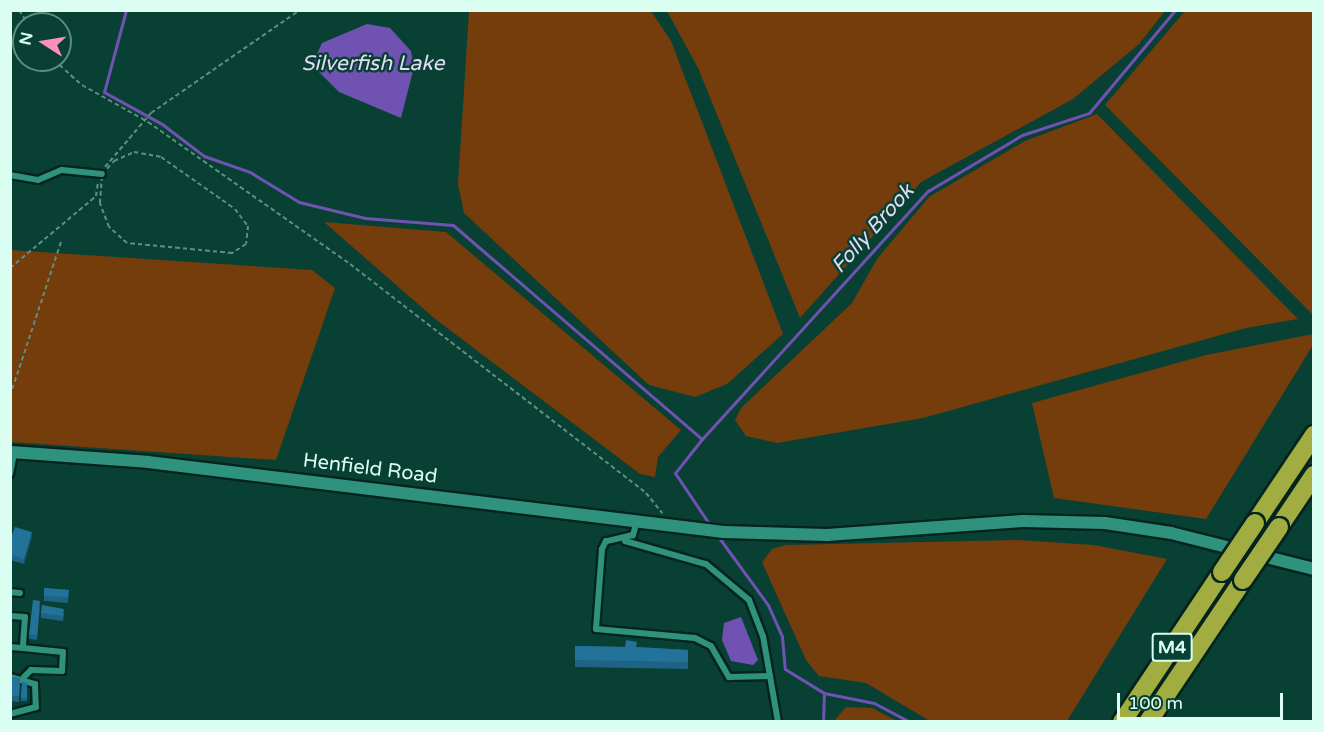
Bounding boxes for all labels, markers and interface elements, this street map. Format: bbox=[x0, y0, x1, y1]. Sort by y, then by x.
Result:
north arrow bbox=[12, 12, 72, 72]
text: N bbox=[15, 30, 37, 47]
water label: Silverfish Lake bbox=[302, 51, 444, 77]
water label: Folly Brook bbox=[826, 179, 920, 279]
street label: Henfield Road bbox=[301, 449, 439, 489]
road number: M4 bbox=[1151, 632, 1193, 662]
scale bar bbox=[1120, 681, 1286, 719]
text: 100 m bbox=[1128, 692, 1183, 714]

